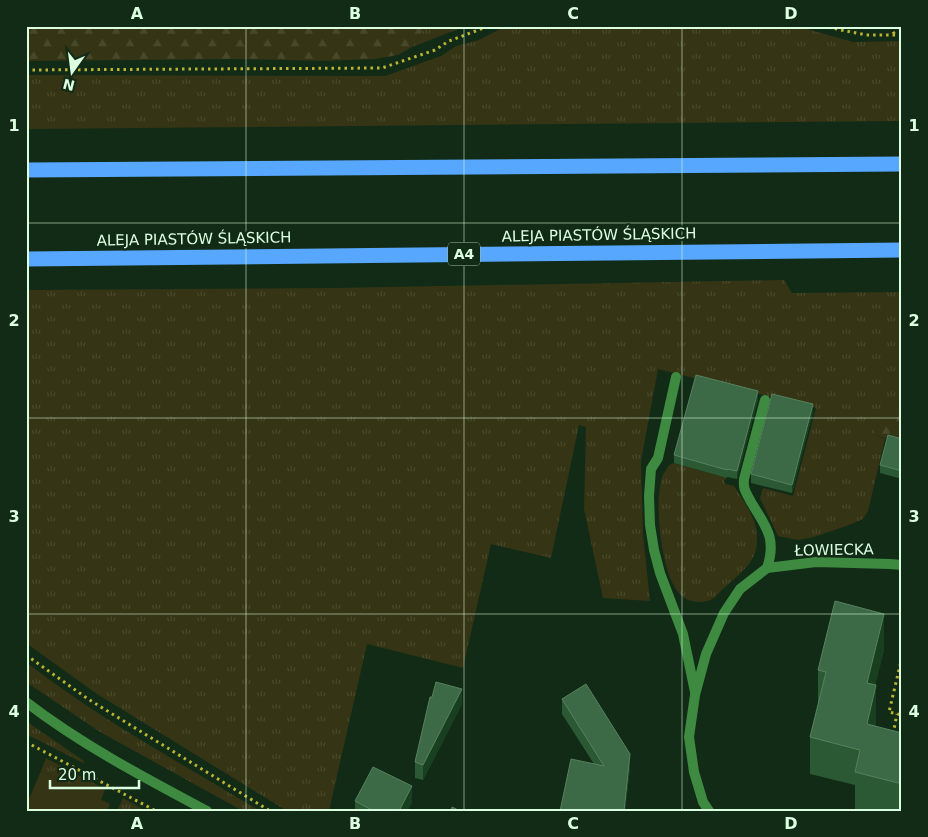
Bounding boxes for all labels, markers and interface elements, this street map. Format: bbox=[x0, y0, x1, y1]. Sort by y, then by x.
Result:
text: A bbox=[131, 4, 144, 23]
text: B bbox=[349, 4, 361, 23]
text: C bbox=[567, 4, 579, 23]
text: D bbox=[784, 4, 798, 23]
north arrow bbox=[48, 48, 98, 98]
text: N bbox=[61, 75, 76, 94]
text: 1 bbox=[8, 116, 20, 135]
text: 1 bbox=[908, 116, 920, 135]
street label: ALEJA PIASTÓW ŚLĄSKICH bbox=[501, 223, 697, 246]
street label: ALEJA PIASTÓW ŚLĄSKICH bbox=[96, 227, 292, 250]
road number: A4 bbox=[448, 242, 480, 266]
text: 2 bbox=[8, 311, 20, 330]
text: 2 bbox=[908, 311, 920, 330]
text: 3 bbox=[8, 507, 20, 526]
text: 3 bbox=[908, 507, 920, 526]
street label: ŁOWIECKA bbox=[793, 540, 875, 560]
text: 4 bbox=[8, 702, 20, 721]
text: 4 bbox=[908, 702, 920, 721]
scale bar bbox=[50, 757, 139, 789]
text: 20 m bbox=[58, 766, 96, 784]
text: A bbox=[131, 814, 144, 833]
text: B bbox=[349, 814, 361, 833]
text: C bbox=[567, 814, 579, 833]
text: D bbox=[784, 814, 798, 833]

